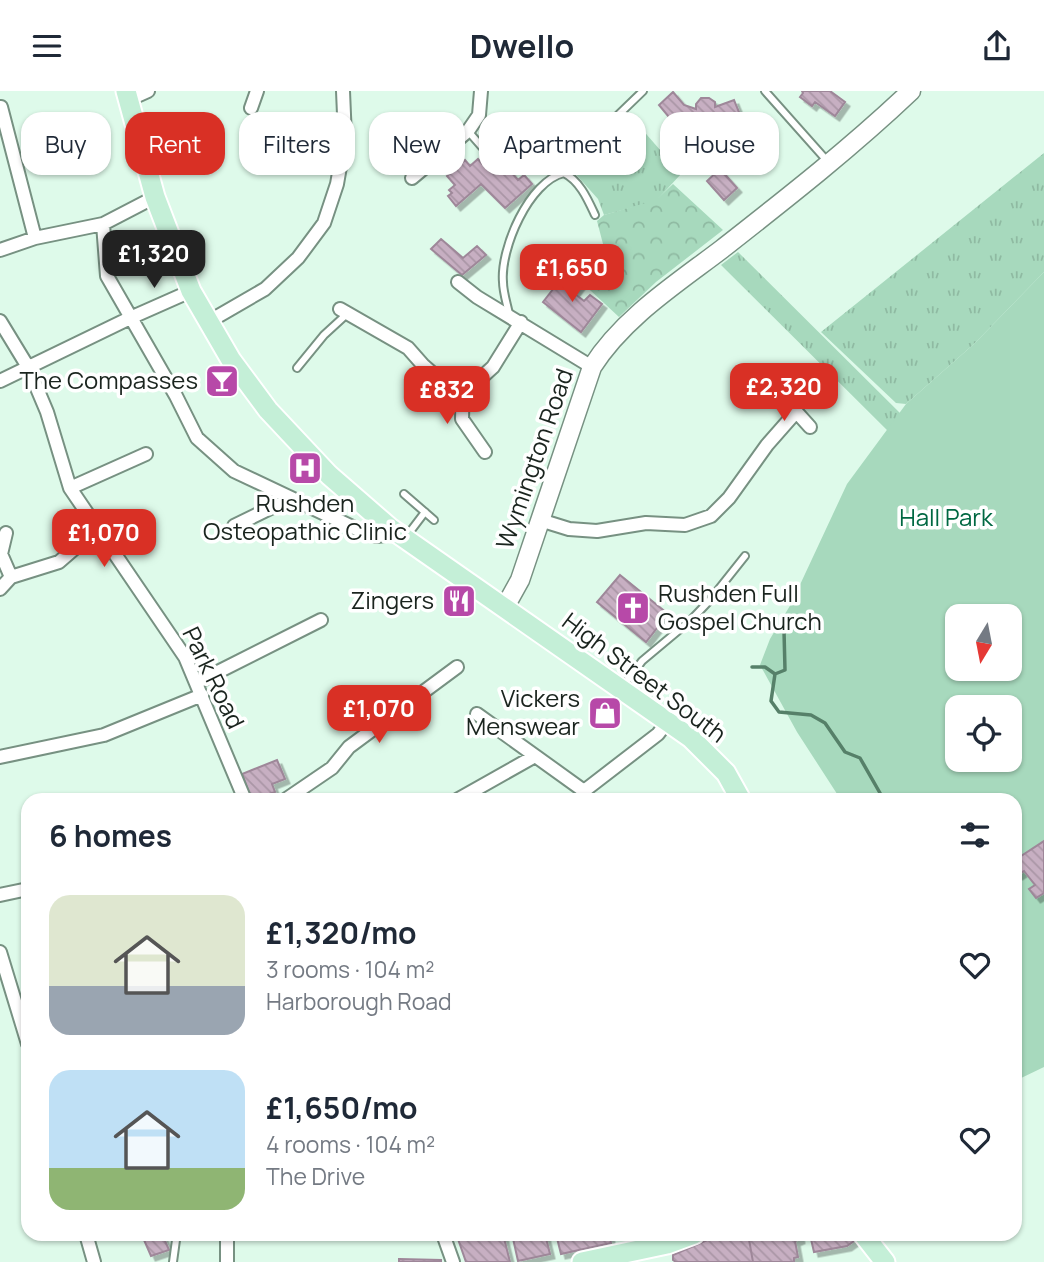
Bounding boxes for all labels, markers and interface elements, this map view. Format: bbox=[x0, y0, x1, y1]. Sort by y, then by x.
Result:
text: Dwello bbox=[470, 24, 574, 68]
icon: menu bbox=[28, 27, 66, 65]
icon: share bbox=[978, 27, 1016, 65]
chip: Buy bbox=[21, 112, 111, 175]
chip: Rent bbox=[125, 112, 225, 175]
chip: Filters bbox=[239, 112, 355, 175]
chip: New bbox=[369, 112, 465, 175]
chip: Apartment bbox=[479, 112, 646, 175]
chip: House bbox=[660, 112, 779, 175]
pin: £1,320 bbox=[97, 231, 211, 290]
text: £1,320 bbox=[118, 237, 190, 269]
pin: £1,650 bbox=[515, 245, 629, 304]
text: £1,650 bbox=[536, 251, 608, 283]
bar icon: The Compasses bbox=[203, 362, 241, 400]
place label: The Compasses bbox=[20, 363, 198, 396]
pin: £2,320 bbox=[727, 363, 841, 423]
street label: Wymington Road bbox=[487, 364, 580, 553]
pin: £832 bbox=[406, 367, 488, 426]
text: £2,320 bbox=[746, 370, 822, 402]
text: £832 bbox=[420, 373, 474, 405]
hospital icon: Rushden Osteopathic Clinic bbox=[286, 449, 324, 487]
place label: Rushden Osteopathic Clinic bbox=[203, 486, 407, 547]
park label: Hall Park bbox=[899, 500, 994, 533]
pin: £1,070 bbox=[47, 510, 161, 569]
text: £1,070 bbox=[68, 516, 140, 548]
place label: Rushden Full Gospel Church bbox=[658, 576, 822, 637]
restaurant icon: Zingers bbox=[440, 582, 478, 620]
place label: Zingers bbox=[350, 583, 434, 616]
church icon: Rushden Full Gospel Church bbox=[614, 589, 652, 627]
street label: High Street South bbox=[556, 604, 734, 749]
north arrow bbox=[945, 604, 1022, 681]
map controls bbox=[945, 604, 1022, 772]
street label: Park Road bbox=[176, 621, 253, 734]
place label: Vickers Menswear bbox=[466, 681, 580, 742]
pin: £1,070 bbox=[322, 685, 436, 745]
text: £1,070 bbox=[343, 692, 415, 724]
shop icon: Vickers Menswear bbox=[586, 694, 624, 732]
button: locate bbox=[945, 695, 1022, 772]
text: 6 homes bbox=[49, 815, 172, 856]
icon: filters bbox=[956, 816, 994, 854]
text: £1,320/mo bbox=[266, 912, 417, 953]
icon: home bbox=[105, 923, 189, 1007]
icon: heart bbox=[956, 946, 994, 984]
text: 3 rooms · 104 m² bbox=[266, 953, 434, 985]
text: Harborough Road bbox=[266, 985, 452, 1017]
text: £1,650/mo bbox=[266, 1087, 418, 1128]
icon: home bbox=[105, 1098, 189, 1182]
icon: heart bbox=[956, 1121, 994, 1159]
text: 4 rooms · 104 m² bbox=[266, 1128, 435, 1160]
text: The Drive bbox=[266, 1160, 365, 1192]

